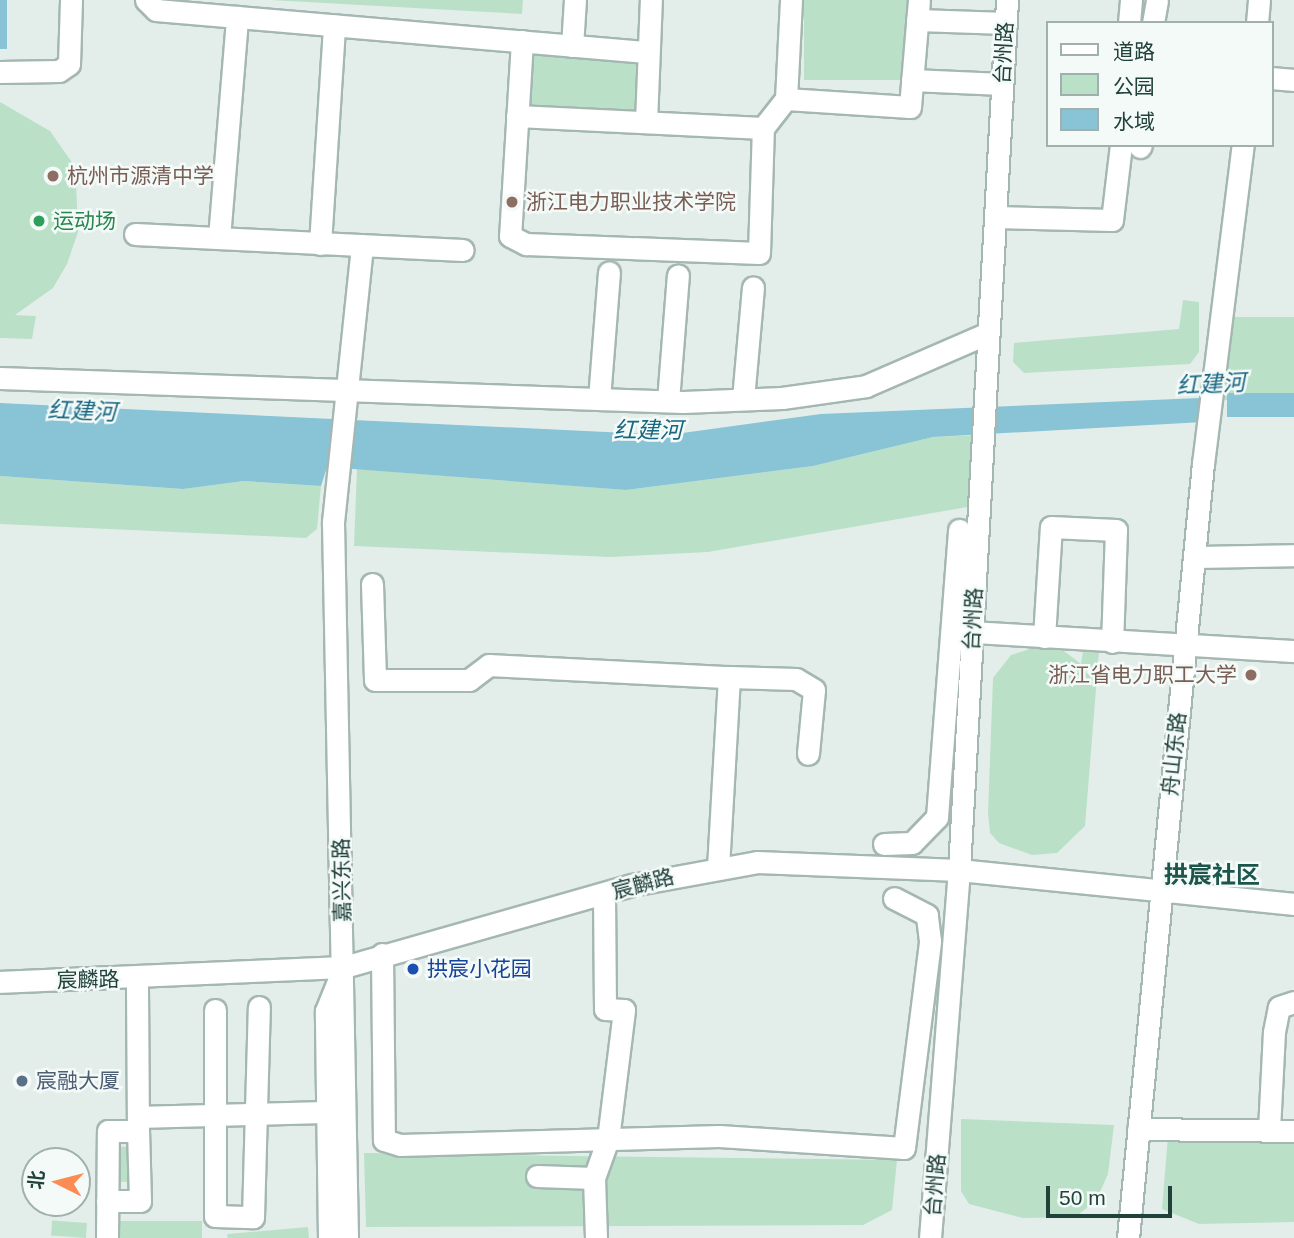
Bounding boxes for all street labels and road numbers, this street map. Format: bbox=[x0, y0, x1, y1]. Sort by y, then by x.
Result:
street label: 台州路 bbox=[990, 21, 1018, 85]
street label: 台州路 bbox=[959, 587, 987, 651]
street label: 舟山东路 bbox=[1157, 711, 1191, 797]
street label: 嘉兴东路 bbox=[329, 838, 355, 922]
street label: 宸麟路 bbox=[609, 864, 677, 904]
street label: 宸麟路 bbox=[56, 967, 120, 993]
street label: 台州路 bbox=[920, 1153, 950, 1217]

